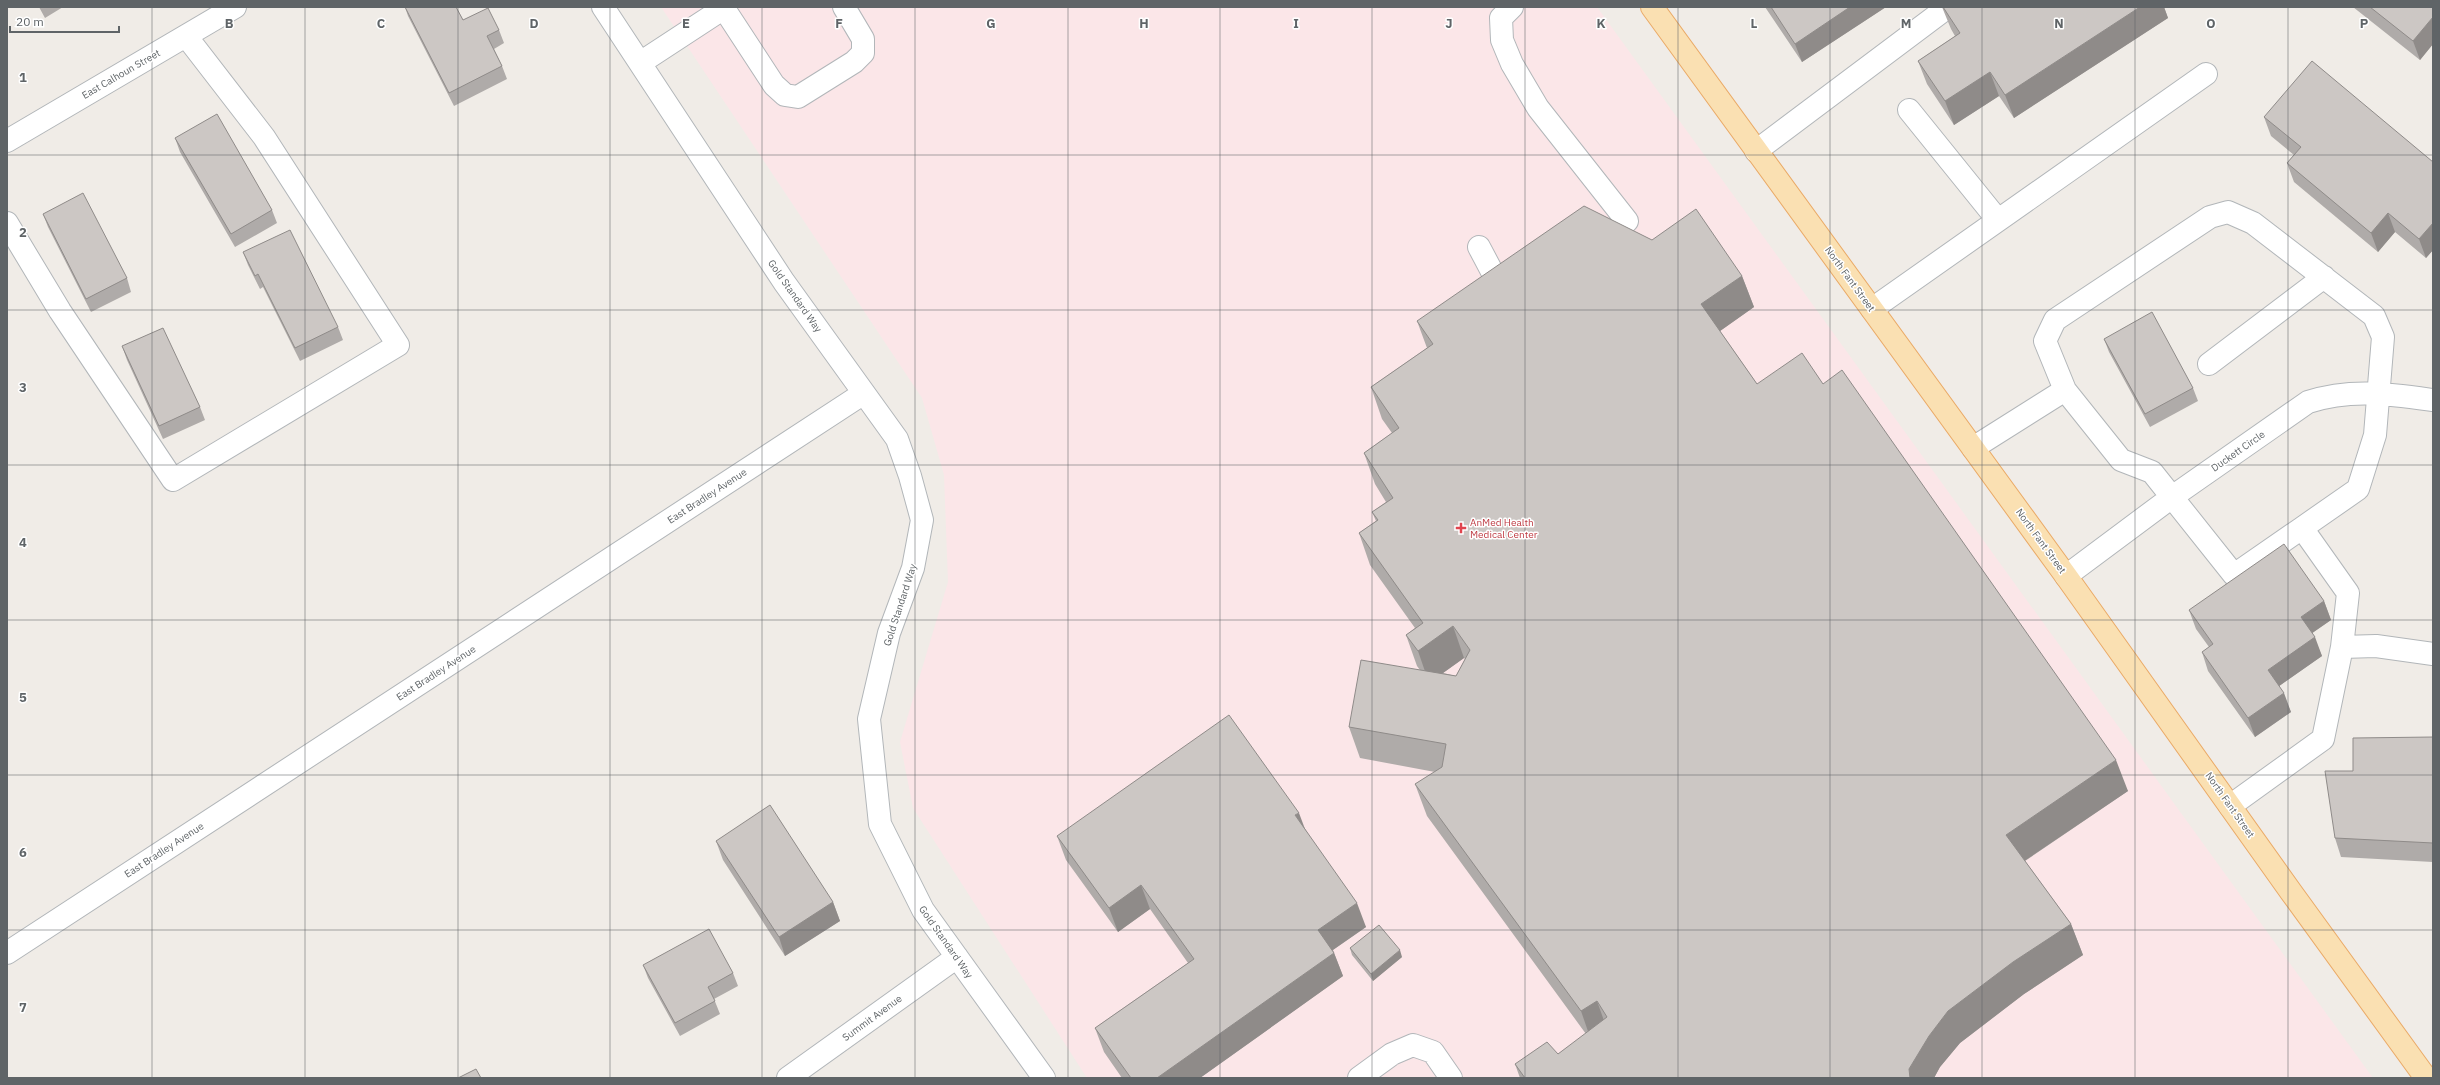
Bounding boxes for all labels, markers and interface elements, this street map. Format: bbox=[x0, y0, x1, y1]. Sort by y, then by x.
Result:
scale bar bbox=[10, 8, 119, 34]
text: 20 m bbox=[16, 14, 44, 29]
text: B bbox=[225, 15, 234, 32]
text: C bbox=[377, 15, 386, 32]
text: D bbox=[529, 15, 539, 32]
text: E bbox=[682, 15, 690, 32]
text: F bbox=[835, 15, 843, 32]
text: G bbox=[986, 15, 996, 32]
text: H bbox=[1139, 15, 1149, 32]
text: I bbox=[1293, 15, 1299, 32]
text: J bbox=[1445, 15, 1453, 32]
text: K bbox=[1596, 15, 1606, 32]
text: L bbox=[1751, 15, 1758, 32]
text: M bbox=[1901, 15, 1911, 32]
text: N bbox=[2054, 15, 2064, 32]
text: O bbox=[2206, 15, 2216, 32]
text: P bbox=[2360, 15, 2369, 32]
street label: East Calhoun Street bbox=[79, 46, 163, 102]
text: 1 bbox=[19, 69, 27, 86]
text: 2 bbox=[19, 224, 27, 241]
street label: North Fant Street bbox=[1822, 244, 1878, 315]
street label: Gold Standard Way bbox=[765, 257, 825, 335]
text: 3 bbox=[19, 379, 27, 396]
street label: Duckett Circle bbox=[2209, 427, 2268, 474]
street label: East Bradley Avenue bbox=[665, 465, 750, 527]
street label: North Fant Street bbox=[2013, 506, 2069, 577]
place label: AnMed Health Medical Center bbox=[1470, 516, 1538, 541]
marker: AnMed Health Medical Center bbox=[1455, 522, 1467, 534]
text: 4 bbox=[19, 534, 27, 551]
street label: Gold Standard Way bbox=[881, 562, 919, 648]
street label: East Bradley Avenue bbox=[394, 642, 479, 704]
text: 5 bbox=[19, 689, 27, 706]
street label: North Fant Street bbox=[2202, 770, 2258, 841]
street label: East Bradley Avenue bbox=[122, 819, 207, 881]
text: 6 bbox=[19, 844, 27, 861]
street label: Gold Standard Way bbox=[916, 903, 976, 981]
street label: Summit Avenue bbox=[840, 992, 905, 1044]
text: 7 bbox=[19, 999, 27, 1016]

